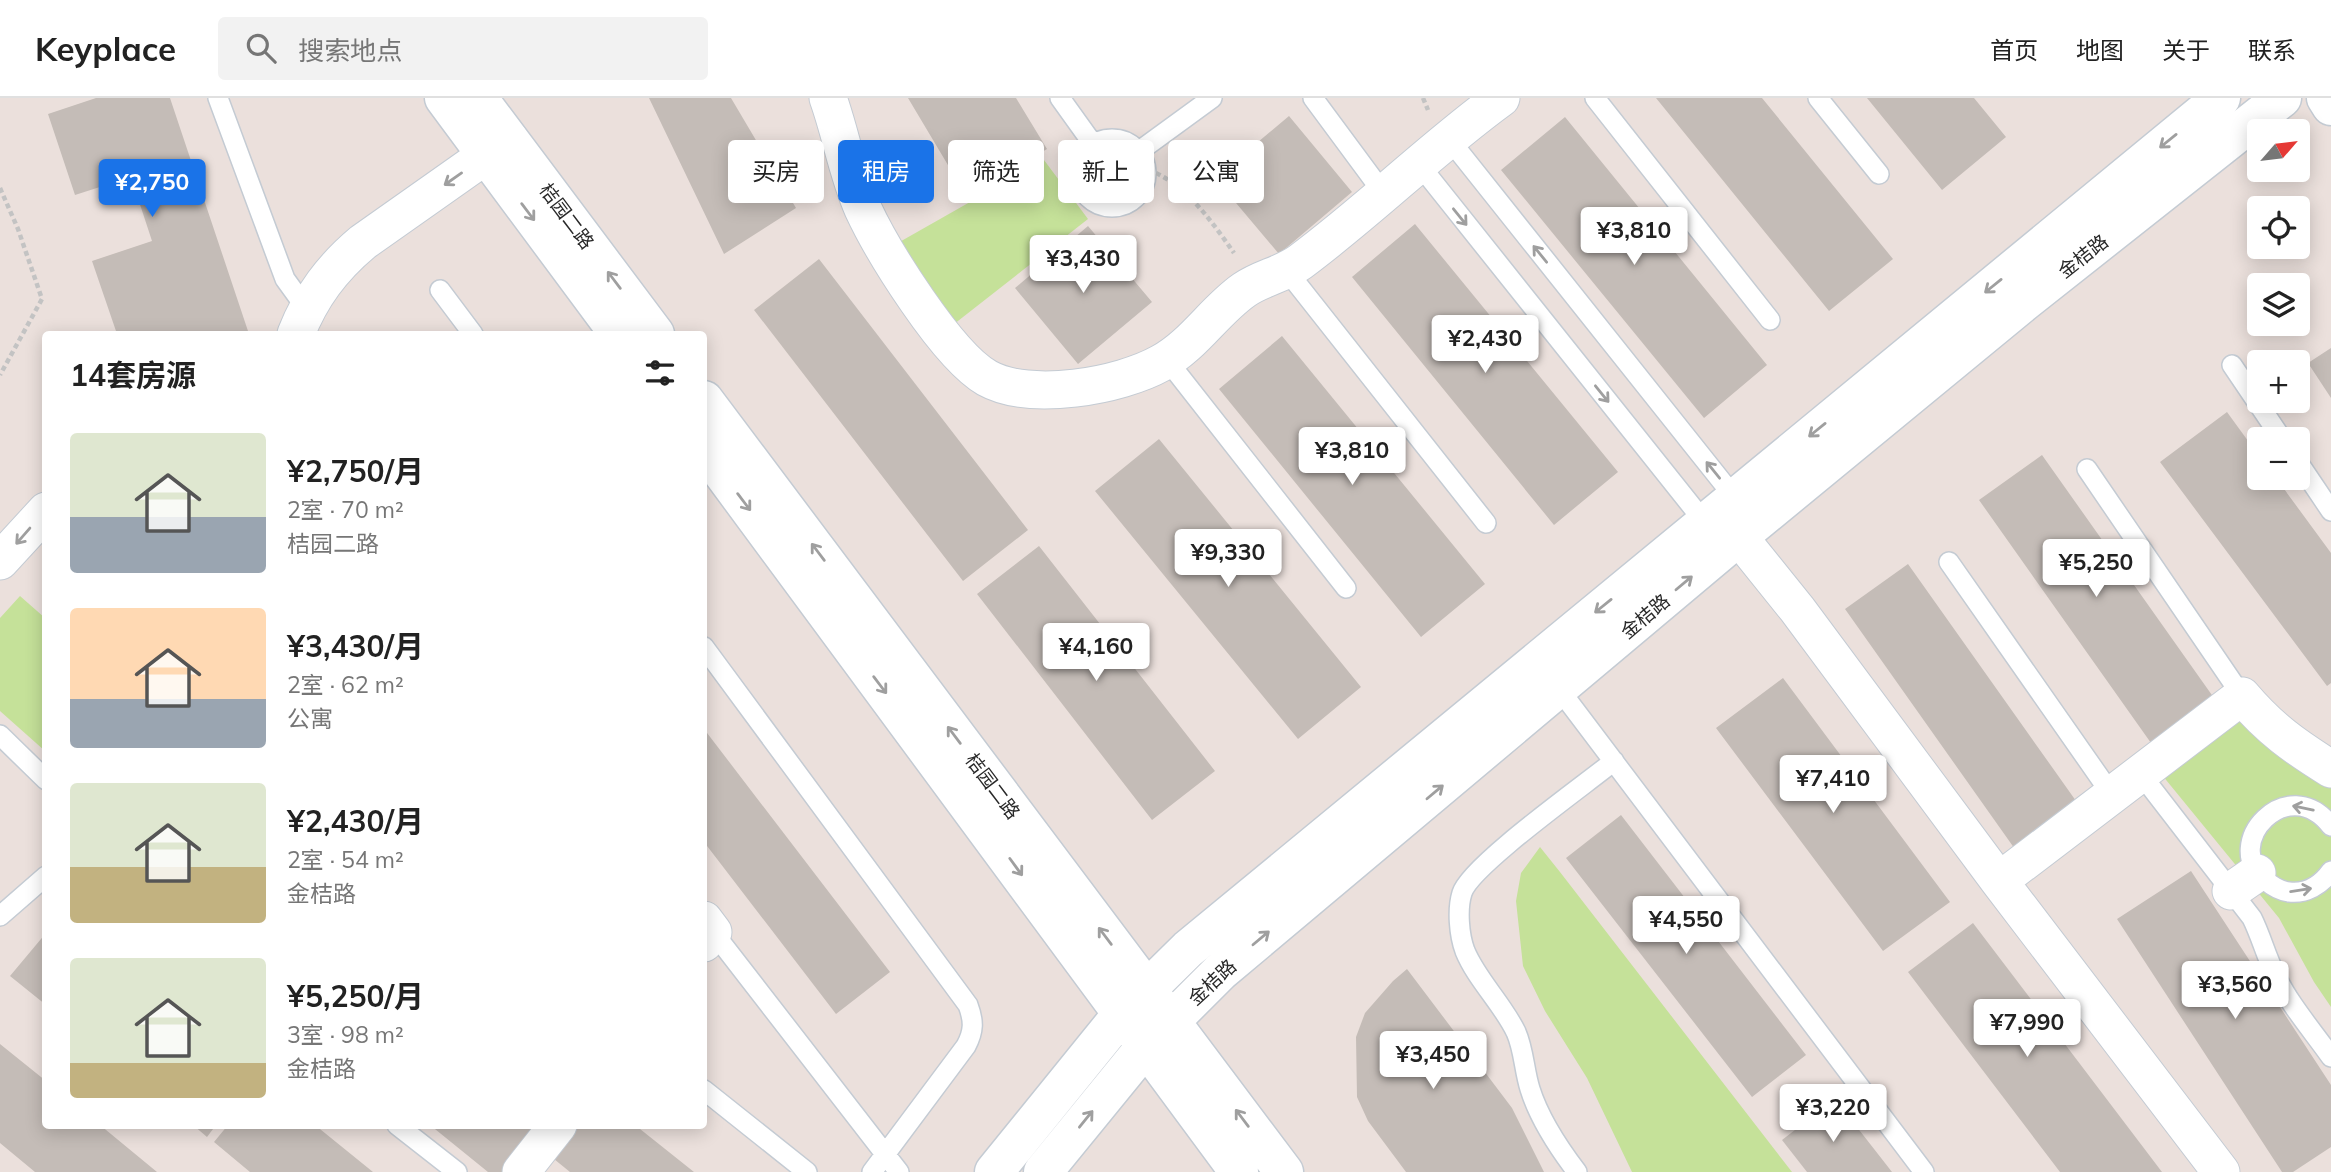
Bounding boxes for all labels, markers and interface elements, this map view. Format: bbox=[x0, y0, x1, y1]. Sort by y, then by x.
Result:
search box bbox=[218, 17, 708, 80]
text: Keyplace bbox=[35, 28, 176, 69]
icon: search bbox=[242, 29, 280, 67]
text: 搜索地点 bbox=[298, 34, 402, 67]
text: 首页 bbox=[1990, 35, 2038, 65]
text: 地图 bbox=[2076, 35, 2124, 65]
text: 关于 bbox=[2162, 35, 2210, 65]
text: 联系 bbox=[2248, 35, 2296, 65]
north arrow bbox=[2247, 119, 2310, 182]
map controls bbox=[2247, 119, 2310, 490]
one-way arrow bbox=[2160, 134, 2178, 149]
chip: 买房 bbox=[728, 140, 824, 203]
chip: 租房 bbox=[838, 140, 934, 203]
chip: 筛选 bbox=[948, 140, 1044, 203]
chip: 新上 bbox=[1058, 140, 1154, 203]
chip: 公寓 bbox=[1168, 140, 1264, 203]
pin: ¥2,750 bbox=[95, 159, 209, 219]
text: ¥2,750 bbox=[115, 167, 189, 196]
one-way arrow bbox=[444, 172, 464, 186]
street label: 桔园二路 bbox=[535, 178, 599, 254]
button: locate bbox=[2247, 196, 2310, 259]
one-way arrow bbox=[521, 202, 535, 221]
one-way arrow bbox=[1453, 207, 1468, 225]
pin: ¥3,810 bbox=[1577, 208, 1691, 267]
text: ¥3,810 bbox=[1597, 215, 1671, 244]
street label: 金桔路 bbox=[2053, 229, 2113, 283]
pin: ¥3,430 bbox=[1026, 236, 1140, 295]
text: ¥3,430 bbox=[1046, 243, 1120, 272]
one-way arrow bbox=[1533, 245, 1548, 263]
one-way arrow bbox=[607, 270, 622, 289]
button: layers bbox=[2247, 273, 2310, 336]
one-way arrow bbox=[1984, 278, 2002, 294]
pin: ¥2,430 bbox=[1428, 316, 1542, 375]
text: ¥2,430 bbox=[1448, 323, 1522, 352]
button: + bbox=[2247, 350, 2310, 413]
icon: filters bbox=[641, 354, 679, 392]
text: 14套房源 bbox=[70, 356, 196, 394]
one-way arrow bbox=[1594, 385, 1610, 403]
one-way arrow bbox=[1808, 423, 1826, 438]
button: − bbox=[2247, 427, 2310, 490]
pin: ¥3,810 bbox=[1295, 428, 1409, 487]
text: ¥3,810 bbox=[1315, 435, 1389, 464]
text: ¥2,750/月 bbox=[287, 452, 424, 490]
icon: home bbox=[126, 461, 210, 545]
one-way arrow bbox=[1705, 461, 1720, 480]
one-way arrow bbox=[737, 492, 752, 511]
text: 2室 · 70 m² bbox=[287, 495, 404, 524]
one-way arrow bbox=[15, 527, 31, 545]
text: 桔园二路 bbox=[287, 529, 379, 558]
pin: ¥9,330 bbox=[1171, 530, 1285, 589]
text: ¥9,330 bbox=[1191, 537, 1265, 566]
pin: ¥5,250 bbox=[2039, 540, 2153, 599]
one-way arrow bbox=[810, 544, 825, 562]
text: ¥5,250 bbox=[2059, 547, 2133, 576]
one-way arrow bbox=[1675, 575, 1693, 591]
street label: 金桔路 bbox=[1615, 588, 1675, 644]
one-way arrow bbox=[1595, 598, 1613, 614]
pin: ¥4,160 bbox=[1039, 624, 1153, 683]
text: ¥3,430/月 bbox=[287, 627, 424, 665]
text: ¥4,160 bbox=[1059, 631, 1133, 660]
icon: home bbox=[126, 636, 210, 720]
text: 2室 · 62 m² bbox=[287, 670, 404, 699]
one-way arrow bbox=[873, 675, 887, 694]
text: 公寓 bbox=[287, 704, 333, 733]
one-way arrow bbox=[946, 726, 961, 744]
street label: 桔园二路 bbox=[961, 748, 1025, 824]
pin: ¥7,410 bbox=[1776, 756, 1890, 815]
text: ¥7,410 bbox=[1796, 763, 1870, 792]
one-way arrow bbox=[1426, 785, 1444, 800]
one-way arrow bbox=[2292, 801, 2315, 815]
text: ¥2,430/月 bbox=[287, 802, 424, 840]
icon: home bbox=[126, 811, 210, 895]
text: 2室 · 54 m² bbox=[287, 845, 404, 874]
one-way arrow bbox=[1008, 858, 1023, 877]
text: 金桔路 bbox=[287, 879, 356, 908]
one-way arrow bbox=[2289, 883, 2311, 896]
pin: ¥4,550 bbox=[1629, 896, 1743, 956]
text: ¥4,550 bbox=[1649, 904, 1723, 933]
one-way arrow bbox=[1098, 927, 1113, 946]
one-way arrow bbox=[1252, 931, 1270, 947]
street label: 金桔路 bbox=[1183, 954, 1241, 1010]
pin: ¥3,560 bbox=[2178, 962, 2292, 1021]
text: ¥3,560 bbox=[2198, 969, 2272, 998]
text: ¥5,250/月 bbox=[287, 977, 424, 1015]
icon: home bbox=[126, 986, 210, 1070]
pin: ¥7,990 bbox=[1970, 1000, 2084, 1059]
text: ¥7,990 bbox=[1990, 1007, 2064, 1036]
text: 3室 · 98 m² bbox=[287, 1020, 404, 1049]
pin: ¥3,450 bbox=[1376, 1032, 1490, 1091]
text: ¥3,450 bbox=[1396, 1039, 1470, 1068]
text: 金桔路 bbox=[287, 1054, 356, 1083]
pin: ¥3,220 bbox=[1776, 1084, 1890, 1144]
text: ¥3,220 bbox=[1796, 1092, 1870, 1121]
one-way arrow bbox=[1235, 1109, 1250, 1127]
one-way arrow bbox=[1078, 1111, 1094, 1129]

